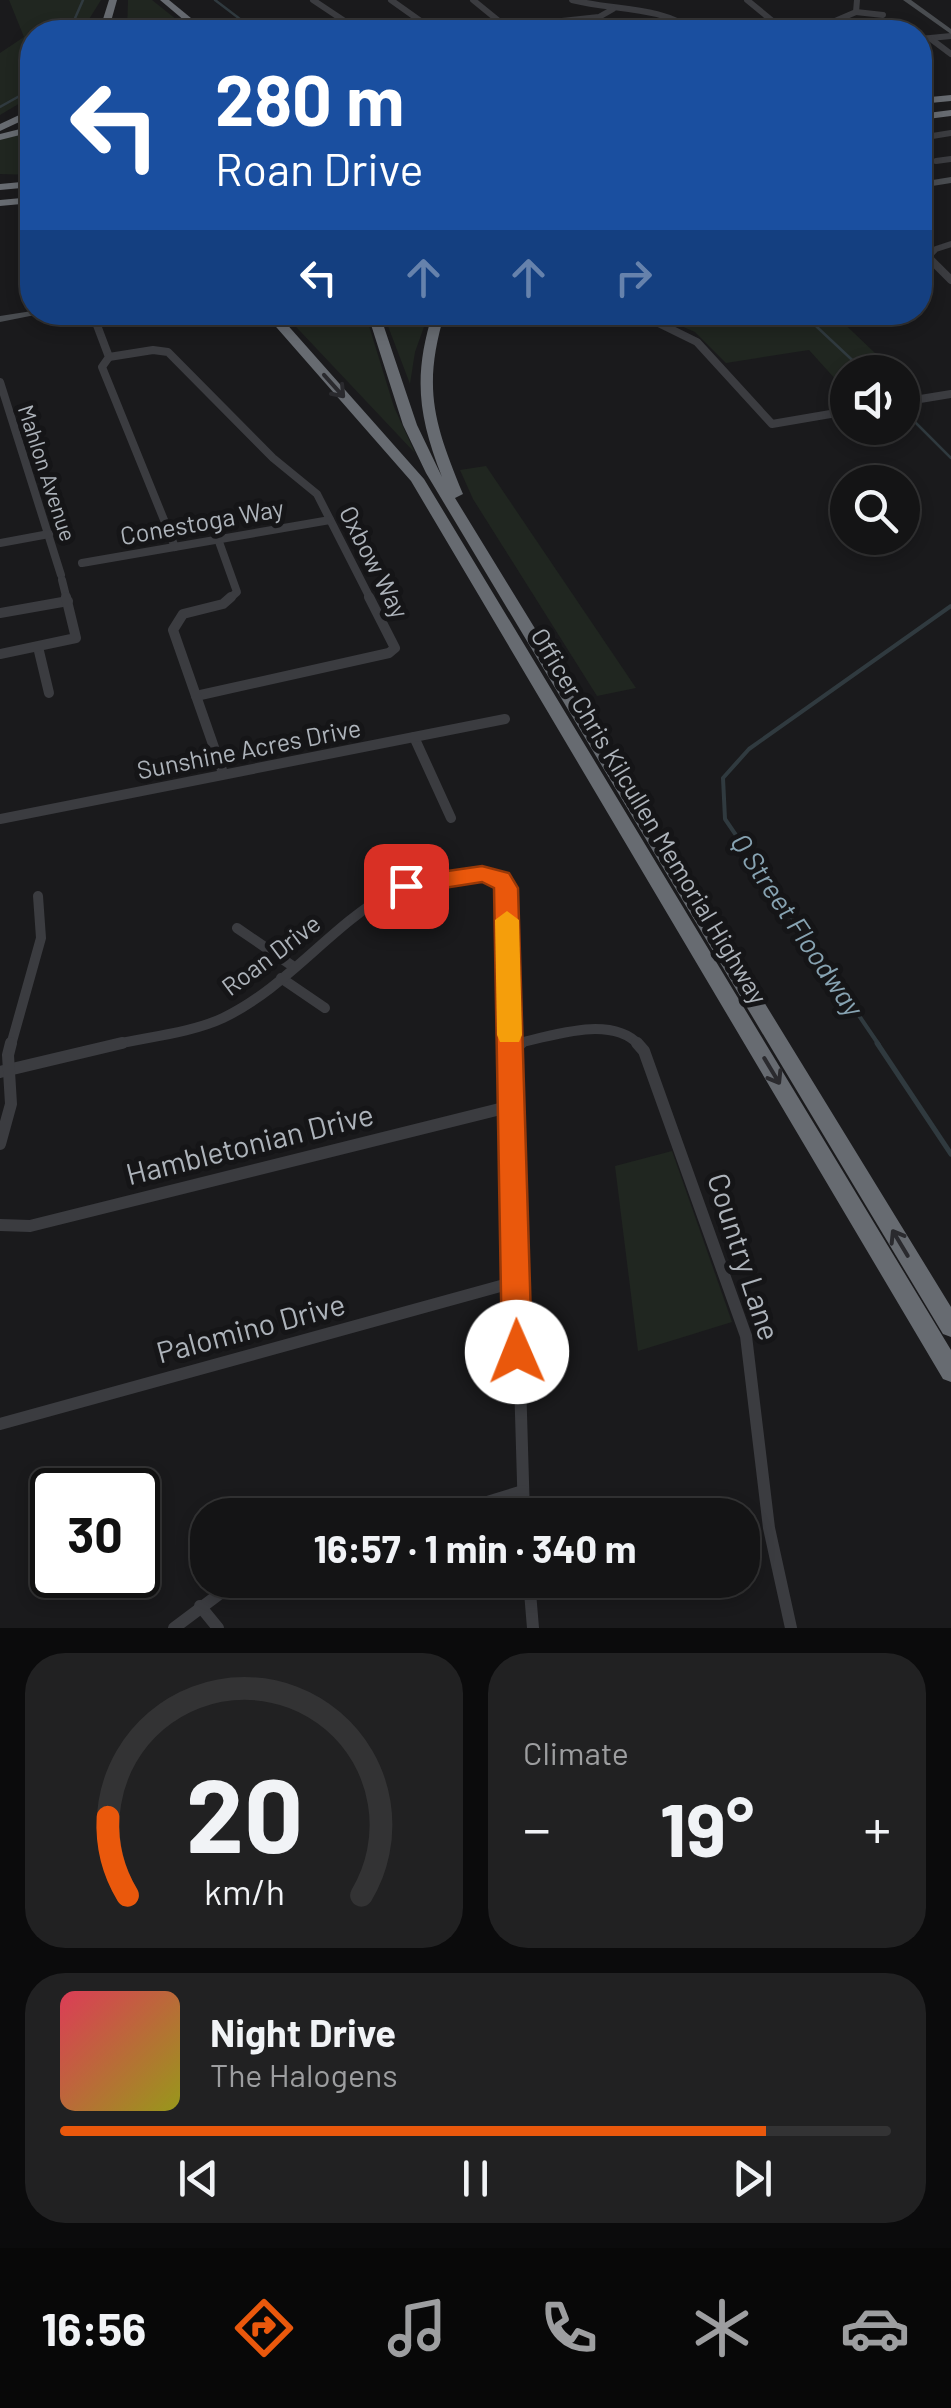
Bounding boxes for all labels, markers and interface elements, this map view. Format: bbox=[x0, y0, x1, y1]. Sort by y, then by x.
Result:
text: 280 m bbox=[215, 56, 404, 140]
icon: left bbox=[50, 60, 180, 190]
text: Roan Drive bbox=[215, 141, 423, 195]
icon: left bbox=[291, 250, 346, 305]
icon: ahead bbox=[396, 250, 451, 305]
icon: ahead bbox=[501, 250, 556, 305]
icon: right bbox=[606, 250, 661, 305]
map controls bbox=[830, 355, 920, 555]
button: sound bbox=[830, 355, 920, 445]
one-way arrow bbox=[322, 372, 345, 398]
street label: Mahlon Avenue bbox=[14, 401, 82, 544]
button: search bbox=[830, 465, 920, 555]
street label: Conestoga Way bbox=[118, 492, 286, 550]
street label: Oxbow Way bbox=[334, 500, 416, 623]
street label: Officer Chris Kilcullen Memorial Highway bbox=[525, 622, 774, 1009]
street label: Sunshine Acres Drive bbox=[134, 712, 363, 784]
water label: Q Street Floodway bbox=[724, 827, 872, 1023]
pin bbox=[364, 844, 449, 929]
icon: arrive bbox=[379, 859, 434, 914]
street label: Roan Drive bbox=[215, 907, 326, 1001]
one-way arrow bbox=[762, 1056, 782, 1085]
street label: Hambletonian Drive bbox=[122, 1095, 377, 1191]
street label: Country Lane bbox=[701, 1168, 789, 1345]
one-way arrow bbox=[890, 1229, 911, 1258]
street label: Palomino Drive bbox=[152, 1285, 349, 1370]
position arrow bbox=[465, 1300, 569, 1404]
speed limit sign: 30 bbox=[30, 1468, 160, 1598]
text: 16:57 · 1 min · 340 m bbox=[313, 1525, 637, 1571]
text: Climate bbox=[523, 1733, 629, 1771]
text: 20 bbox=[185, 1749, 303, 1874]
text: 19° bbox=[660, 1782, 754, 1872]
text: − bbox=[523, 1794, 551, 1860]
text: + bbox=[863, 1794, 891, 1860]
text: km/h bbox=[204, 1869, 284, 1912]
text: Night Drive bbox=[210, 2009, 396, 2055]
text: The Halogens bbox=[210, 2055, 398, 2093]
icon: previous bbox=[171, 2151, 226, 2206]
icon: pause bbox=[448, 2151, 503, 2206]
icon: next bbox=[725, 2151, 780, 2206]
icon: directions bbox=[229, 2293, 299, 2363]
icon: music bbox=[382, 2293, 452, 2363]
icon: phone bbox=[534, 2293, 604, 2363]
icon: climate bbox=[687, 2293, 757, 2363]
icon: car bbox=[840, 2293, 910, 2363]
text: 16:56 bbox=[41, 2301, 146, 2355]

